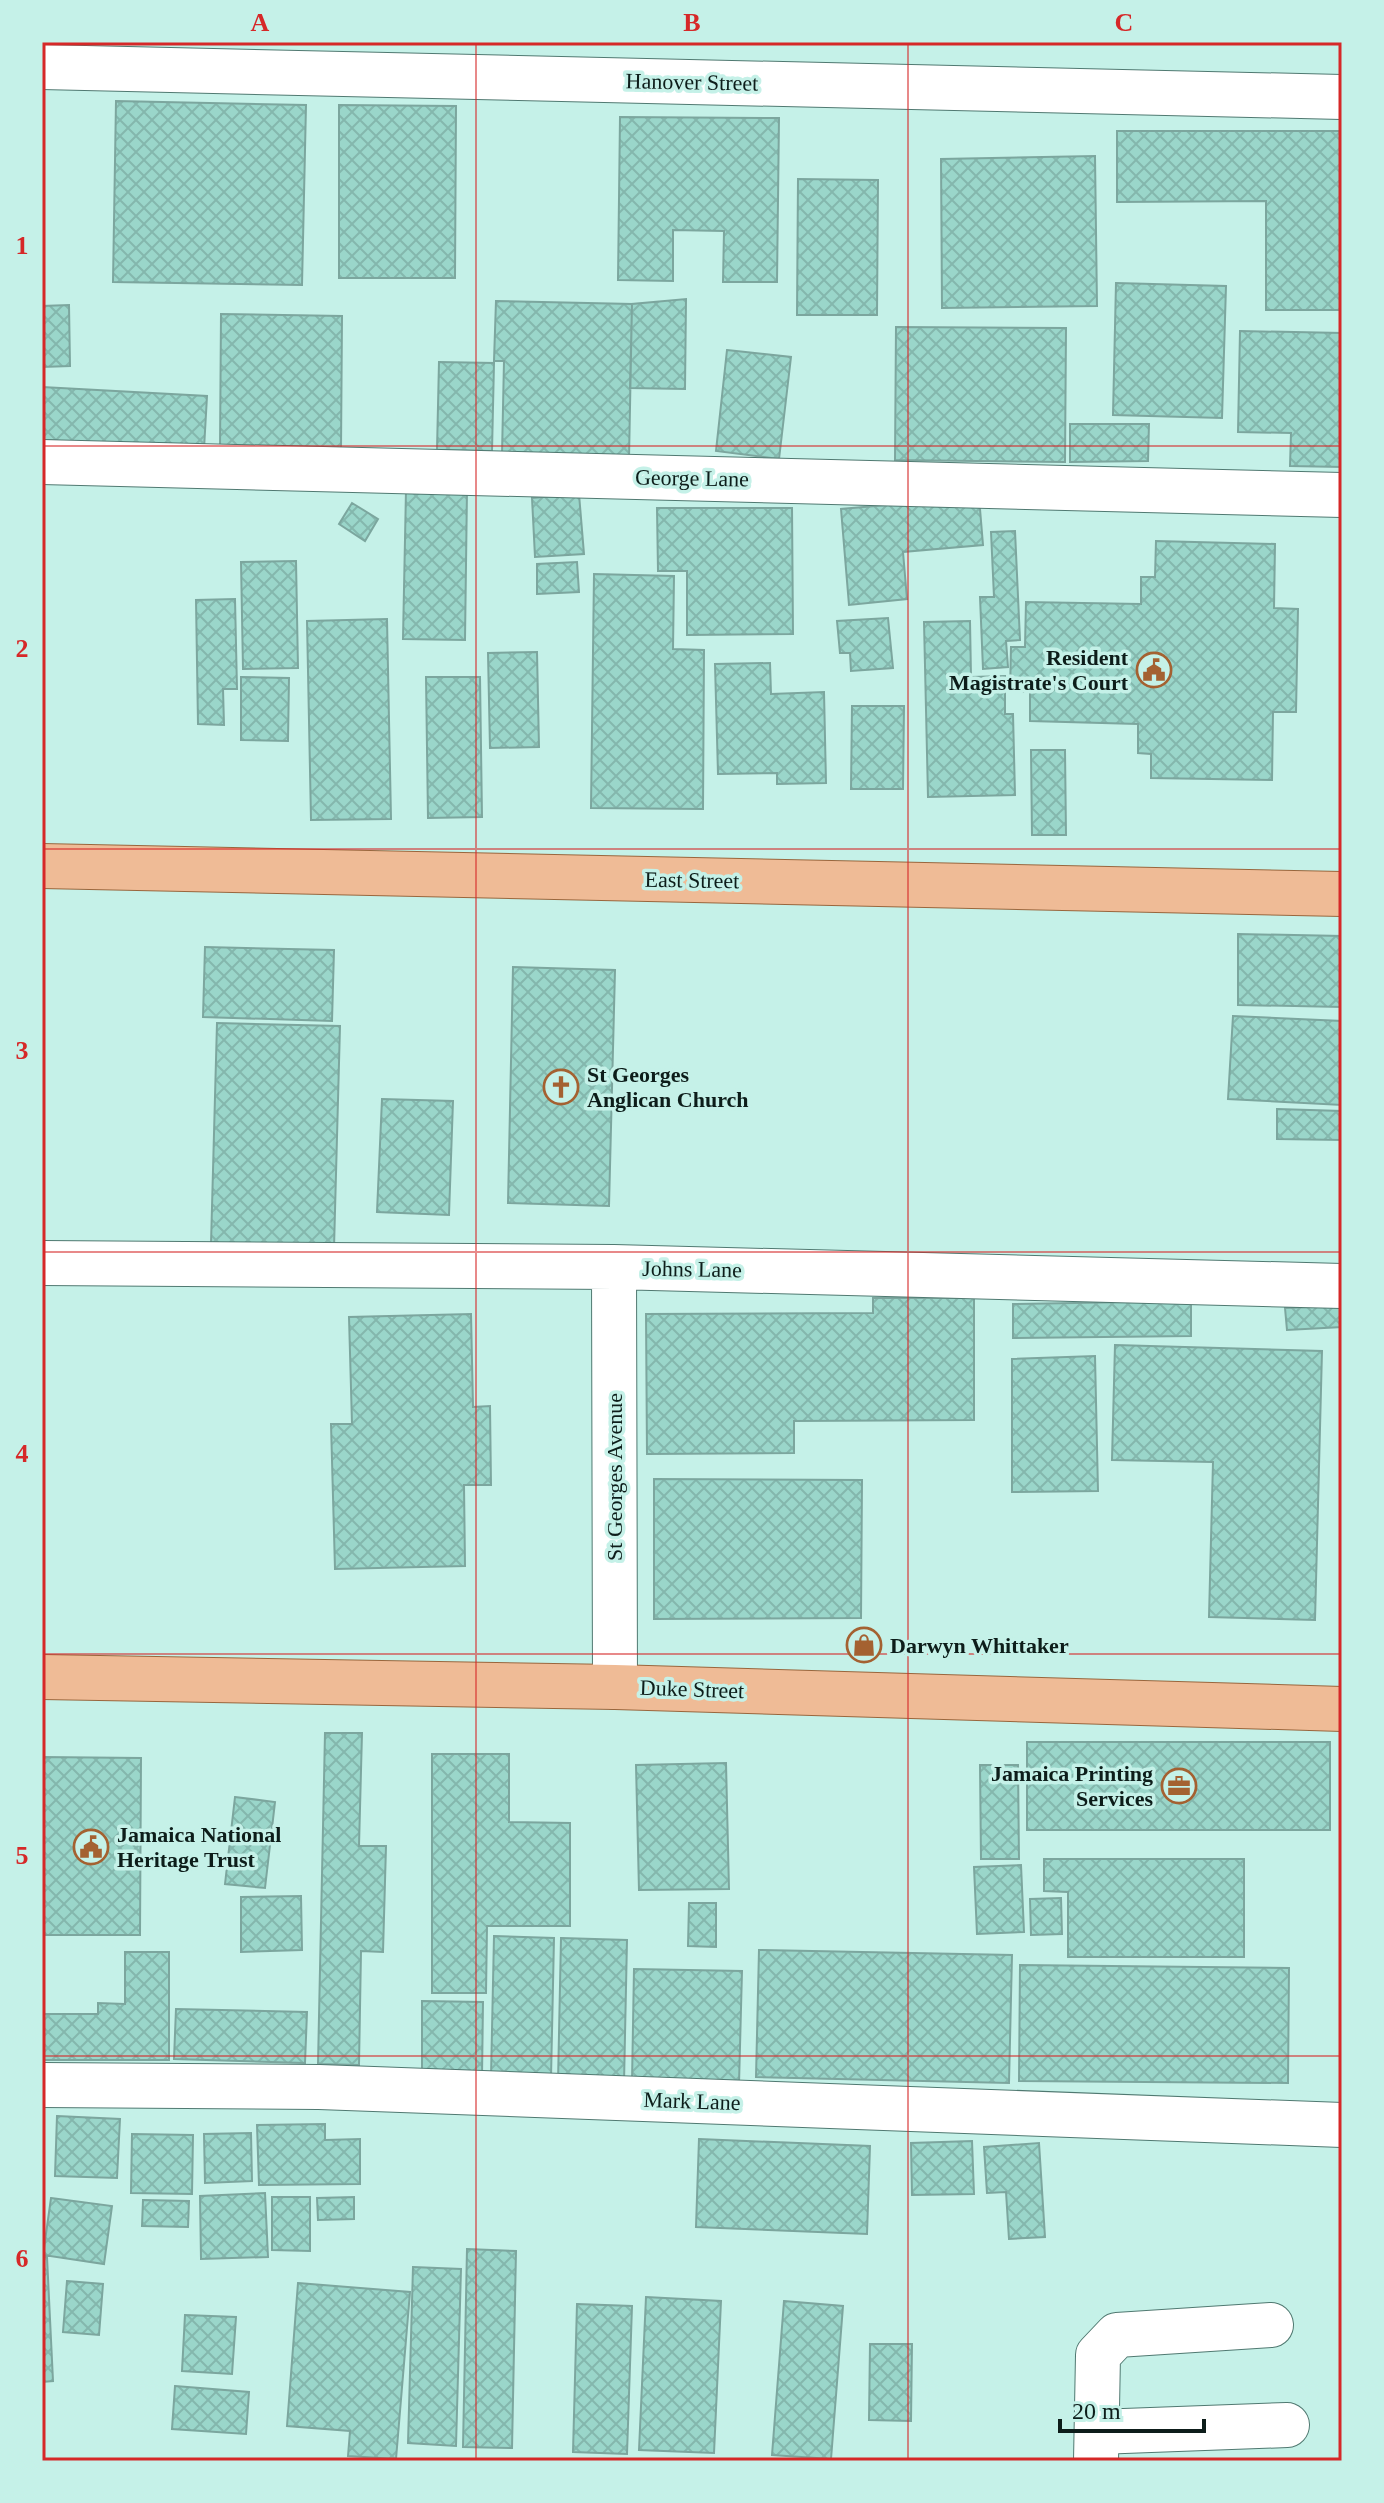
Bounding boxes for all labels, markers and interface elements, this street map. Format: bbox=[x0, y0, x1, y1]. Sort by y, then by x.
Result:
text: A bbox=[251, 8, 270, 37]
text: B bbox=[683, 8, 701, 37]
text: C bbox=[1115, 8, 1133, 37]
street label: Hanover Street bbox=[626, 68, 758, 96]
text: 1 bbox=[16, 231, 29, 260]
street label: George Lane bbox=[635, 465, 749, 491]
text: 2 bbox=[16, 634, 29, 663]
place label: Resident Magistrate's Court bbox=[949, 645, 1129, 695]
public building icon: Resident Magistrate's Court bbox=[1135, 651, 1173, 689]
street label: East Street bbox=[644, 867, 740, 893]
text: 3 bbox=[16, 1036, 29, 1065]
place label: St Georges Anglican Church bbox=[587, 1062, 749, 1112]
church icon: St Georges Anglican Church bbox=[542, 1068, 580, 1106]
street label: Johns Lane bbox=[642, 1256, 742, 1282]
street label: St Georges Avenue bbox=[602, 1393, 627, 1561]
text: 4 bbox=[16, 1439, 29, 1468]
shop icon: Darwyn Whittaker bbox=[845, 1626, 883, 1664]
place label: Darwyn Whittaker bbox=[890, 1633, 1069, 1658]
street label: Duke Street bbox=[639, 1675, 745, 1703]
place label: Jamaica Printing Services bbox=[991, 1761, 1153, 1811]
office icon: Jamaica Printing Services bbox=[1160, 1767, 1198, 1805]
place label: Jamaica National Heritage Trust bbox=[117, 1822, 281, 1872]
public building icon: Jamaica National Heritage Trust bbox=[72, 1828, 110, 1866]
text: 5 bbox=[16, 1841, 29, 1870]
street label: Mark Lane bbox=[643, 2087, 741, 2115]
text: 6 bbox=[16, 2244, 29, 2273]
scale bar bbox=[1060, 2383, 1204, 2433]
text: 20 m bbox=[1072, 2398, 1121, 2424]

